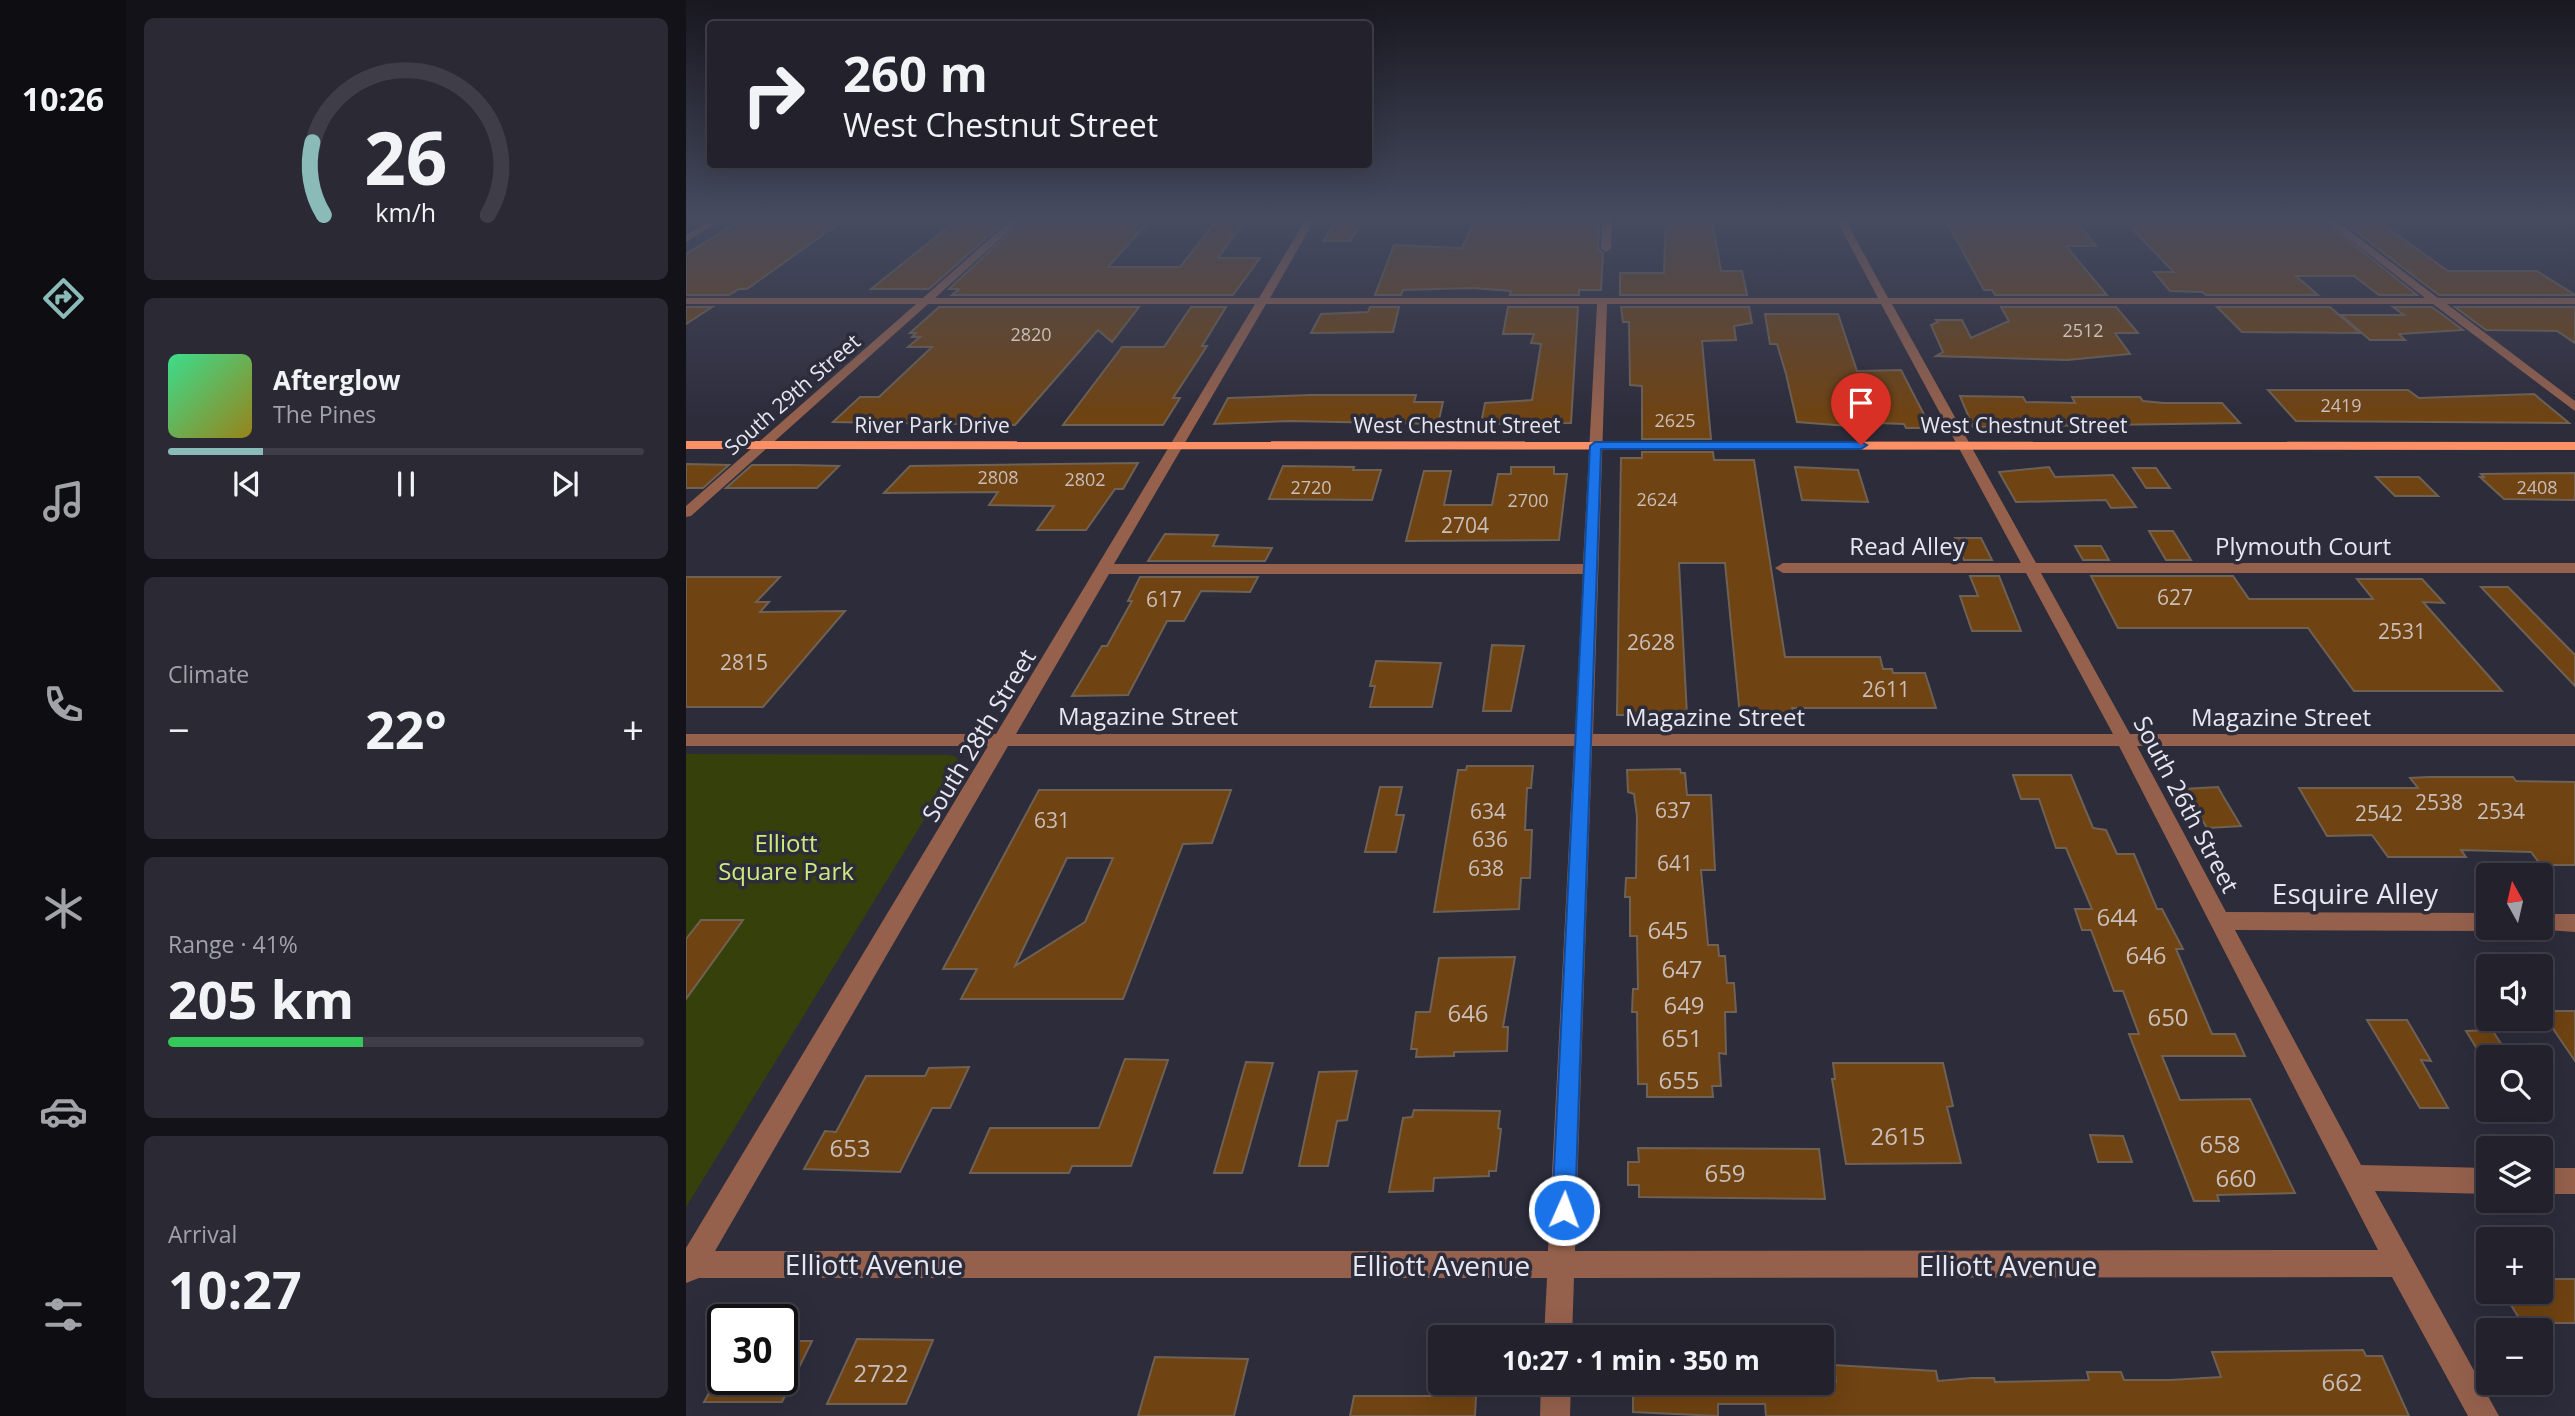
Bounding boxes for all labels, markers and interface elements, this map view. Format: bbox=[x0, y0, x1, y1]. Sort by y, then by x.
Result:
text: 260 m bbox=[843, 40, 988, 106]
icon: right bbox=[728, 49, 819, 140]
text: 10:26 bbox=[22, 77, 104, 120]
text: West Chestnut Street bbox=[843, 103, 1158, 146]
text: 26 bbox=[364, 107, 448, 206]
text: km/h bbox=[376, 195, 436, 229]
icon: directions bbox=[39, 274, 88, 323]
house number: 2512 bbox=[2062, 318, 2104, 342]
house number: 2820 bbox=[1010, 322, 1052, 346]
street label: South 29th Street bbox=[718, 327, 866, 461]
text: Afterglow bbox=[273, 362, 400, 398]
pin bbox=[1831, 373, 1891, 445]
icon: arrive bbox=[1842, 384, 1880, 422]
house number: 2419 bbox=[2320, 393, 2362, 417]
text: The Pines bbox=[273, 398, 376, 430]
house number: 2625 bbox=[1654, 408, 1696, 432]
street label: River Park Drive bbox=[854, 411, 1010, 439]
street label: West Chestnut Street bbox=[1354, 411, 1560, 439]
street label: West Chestnut Street bbox=[1921, 411, 2127, 439]
icon: previous bbox=[228, 465, 266, 503]
icon: pause bbox=[387, 465, 425, 503]
icon: next bbox=[546, 465, 584, 503]
house number: 2808 bbox=[977, 465, 1019, 489]
house number: 2802 bbox=[1064, 467, 1106, 491]
house number: 2720 bbox=[1290, 475, 1332, 499]
house number: 2408 bbox=[2516, 475, 2558, 499]
icon: music bbox=[39, 477, 88, 526]
house number: 2624 bbox=[1636, 487, 1678, 511]
house number: 2700 bbox=[1507, 488, 1549, 512]
house number: 2704 bbox=[1441, 511, 1489, 539]
street label: Read Alley bbox=[1849, 529, 1966, 562]
street label: Plymouth Court bbox=[2215, 529, 2391, 562]
house number: 627 bbox=[2157, 583, 2193, 611]
house number: 617 bbox=[1146, 585, 1182, 613]
house number: 2531 bbox=[2378, 617, 2426, 645]
house number: 2628 bbox=[1627, 628, 1675, 656]
street label: South 28th Street bbox=[913, 643, 1043, 827]
house number: 2815 bbox=[720, 648, 768, 676]
text: Climate bbox=[168, 658, 249, 690]
house number: 2611 bbox=[1862, 675, 1910, 703]
icon: phone bbox=[39, 680, 88, 729]
text: 22° bbox=[365, 693, 447, 764]
street label: Magazine Street bbox=[1058, 699, 1238, 732]
street label: Magazine Street bbox=[1625, 700, 1805, 733]
street label: Magazine Street bbox=[2191, 700, 2371, 733]
text: − bbox=[168, 703, 190, 755]
text: + bbox=[622, 703, 644, 755]
street label: South 26th Street bbox=[2126, 710, 2248, 898]
house number: 2538 bbox=[2415, 788, 2463, 816]
house number: 637 bbox=[1655, 796, 1691, 824]
house number: 634 bbox=[1470, 797, 1506, 825]
house number: 2534 bbox=[2477, 797, 2525, 825]
house number: 2542 bbox=[2355, 799, 2403, 827]
house number: 631 bbox=[1034, 806, 1070, 834]
house number: 636 bbox=[1472, 825, 1508, 853]
park label: Elliott Square Park bbox=[718, 826, 854, 887]
house number: 641 bbox=[1657, 849, 1693, 877]
house number: 638 bbox=[1468, 854, 1504, 882]
north arrow bbox=[2476, 863, 2553, 940]
map controls bbox=[2476, 863, 2553, 1395]
street label: Esquire Alley bbox=[2272, 874, 2439, 912]
icon: climate bbox=[39, 884, 88, 933]
house number: 644 bbox=[2096, 900, 2138, 933]
house number: 645 bbox=[1647, 913, 1689, 946]
text: Range · 41% bbox=[168, 928, 298, 960]
house number: 646 bbox=[2125, 938, 2167, 971]
house number: 647 bbox=[1661, 952, 1703, 985]
button: sound bbox=[2476, 954, 2553, 1031]
text: 205 km bbox=[168, 963, 354, 1034]
house number: 649 bbox=[1663, 988, 1705, 1021]
house number: 646 bbox=[1447, 996, 1489, 1029]
house number: 650 bbox=[2147, 1000, 2189, 1033]
house number: 651 bbox=[1661, 1021, 1703, 1054]
button: search bbox=[2476, 1045, 2553, 1122]
house number: 655 bbox=[1658, 1063, 1700, 1096]
icon: car bbox=[39, 1087, 88, 1136]
house number: 2615 bbox=[1871, 1119, 1925, 1152]
house number: 658 bbox=[2199, 1127, 2241, 1160]
house number: 653 bbox=[829, 1131, 871, 1164]
button: layers bbox=[2476, 1136, 2553, 1213]
house number: 659 bbox=[1704, 1156, 1746, 1189]
house number: 660 bbox=[2215, 1161, 2257, 1194]
position arrow bbox=[1527, 1173, 1601, 1247]
text: Arrival bbox=[168, 1218, 237, 1250]
button: + bbox=[2476, 1227, 2553, 1304]
street label: Elliott Avenue bbox=[785, 1245, 963, 1283]
street label: Elliott Avenue bbox=[1352, 1246, 1530, 1284]
street label: Elliott Avenue bbox=[1919, 1246, 2097, 1284]
text: 10:27 bbox=[168, 1253, 302, 1324]
icon: filters bbox=[39, 1290, 88, 1339]
speed limit sign: 30 bbox=[707, 1304, 798, 1395]
button: − bbox=[2476, 1318, 2553, 1395]
text: 10:27 · 1 min · 350 m bbox=[1502, 1342, 1760, 1378]
house number: 2722 bbox=[854, 1356, 908, 1389]
house number: 662 bbox=[2321, 1365, 2363, 1398]

